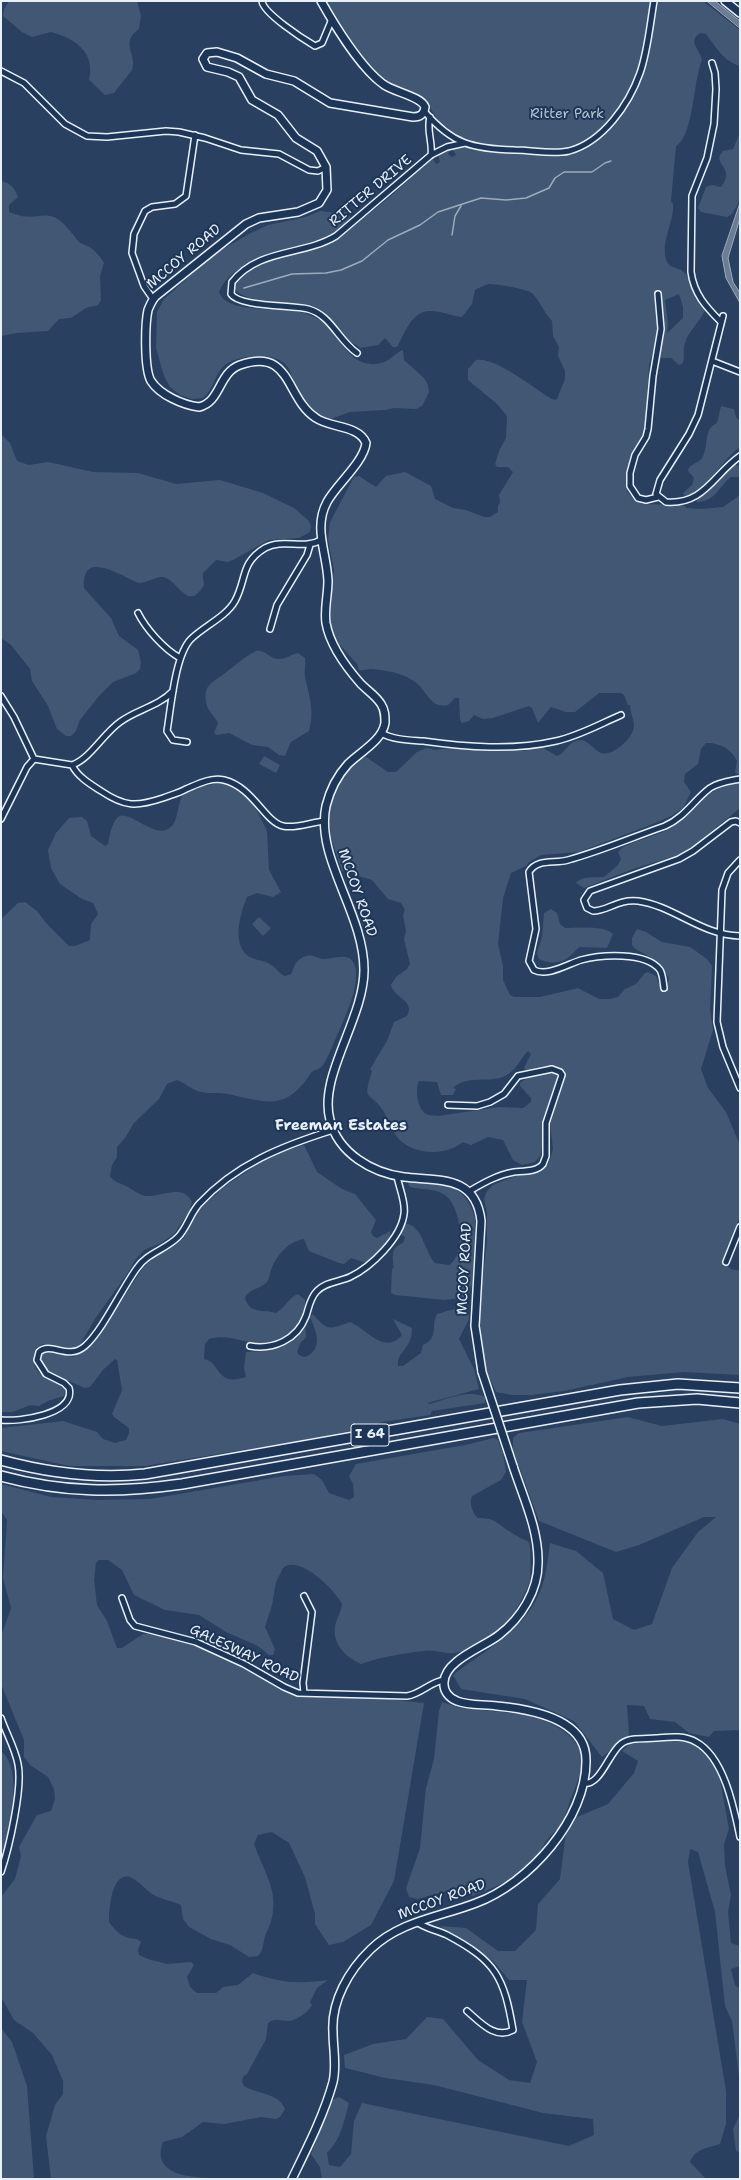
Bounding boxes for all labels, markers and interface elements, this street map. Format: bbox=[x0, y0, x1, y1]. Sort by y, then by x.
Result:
park label: Ritter Park bbox=[530, 106, 604, 122]
street label: RITTER DRIVE bbox=[326, 152, 416, 230]
street label: MCCOY ROAD bbox=[143, 221, 225, 293]
street label: MCCOY ROAD bbox=[334, 847, 380, 939]
district label: Freeman Estates bbox=[275, 1117, 407, 1135]
street label: MCCOY ROAD bbox=[454, 1223, 476, 1315]
road number: I 64 bbox=[351, 1424, 389, 1446]
street label: GALESWAY ROAD bbox=[187, 1621, 301, 1687]
street label: MCCOY ROAD bbox=[396, 1876, 488, 1924]

